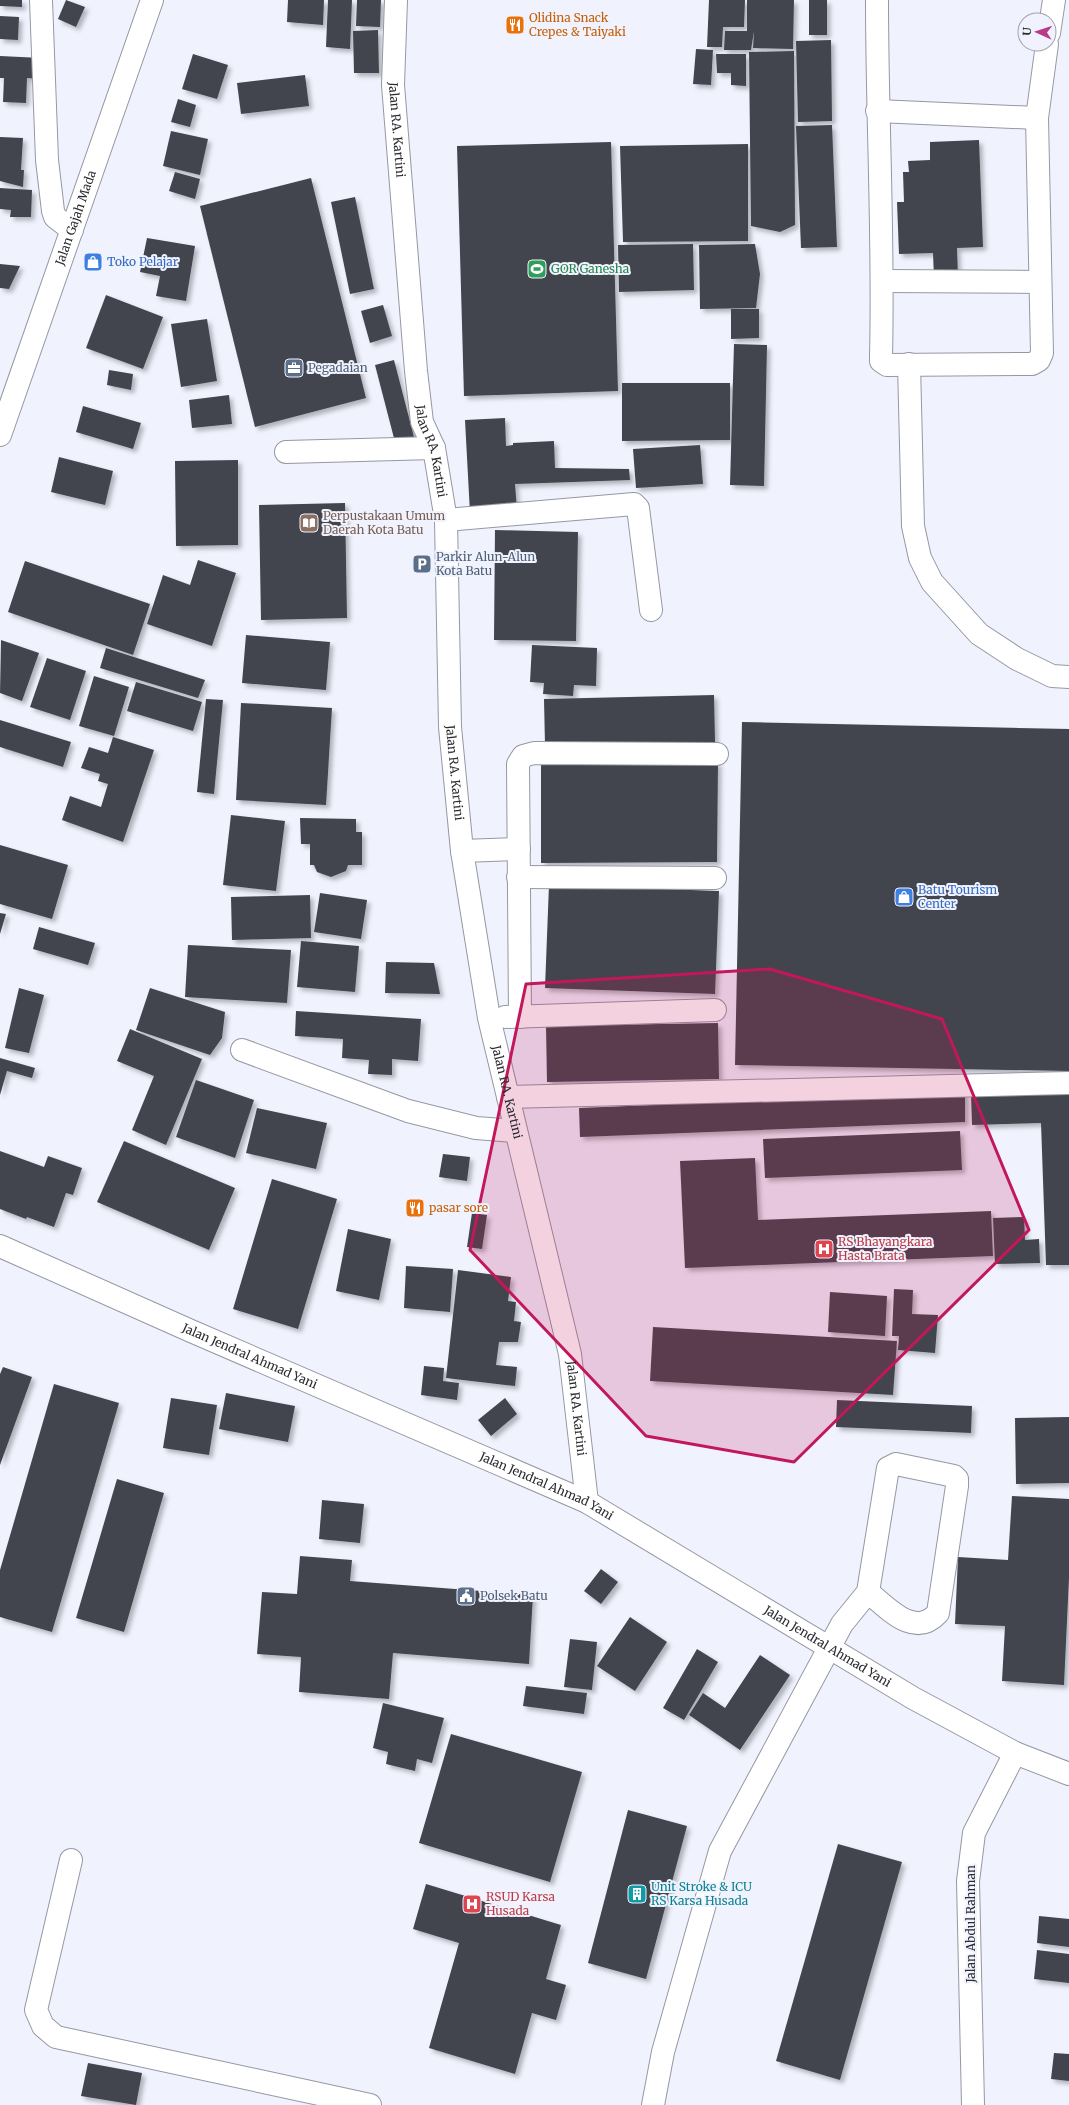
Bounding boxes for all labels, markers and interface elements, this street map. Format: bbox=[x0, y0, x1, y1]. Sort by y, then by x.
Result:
place label: Olidina Snack Crepes & Taiyaki bbox=[529, 10, 626, 39]
north arrow bbox=[1017, 12, 1057, 52]
restaurant icon: Olidina Snack Crepes & Taiyaki bbox=[504, 14, 526, 36]
text: U bbox=[1020, 26, 1034, 36]
street label: Jalan RA. Kartini bbox=[386, 81, 408, 178]
street label: Jalan Gajah Mada bbox=[52, 168, 99, 268]
shop icon: Toko Pelajar bbox=[82, 251, 104, 273]
place label: Toko Pelajar bbox=[107, 254, 179, 269]
sports icon: GOR Ganesha bbox=[526, 258, 548, 280]
place label: GOR Ganesha bbox=[551, 261, 630, 276]
office icon: Pegadaian bbox=[283, 357, 305, 379]
place label: Pegadaian bbox=[308, 360, 368, 375]
street label: Jalan RA. Kartini bbox=[413, 403, 450, 498]
place label: Perpustakaan Umum Daerah Kota Batu bbox=[323, 508, 445, 537]
library icon: Perpustakaan Umum Daerah Kota Batu bbox=[298, 512, 320, 534]
place label: Parkir Alun-Alun Kota Batu bbox=[436, 549, 535, 578]
parking icon: Parkir Alun-Alun Kota Batu bbox=[411, 553, 433, 575]
street label: Jalan RA. Kartini bbox=[443, 723, 467, 821]
place label: Batu Tourism Center bbox=[918, 882, 997, 911]
shop icon: Batu Tourism Center bbox=[893, 886, 915, 908]
street label: Jalan RA. Kartini bbox=[489, 1043, 526, 1140]
restaurant icon: pasar sore bbox=[404, 1197, 426, 1219]
place label: pasar sore bbox=[429, 1200, 488, 1215]
place label: RS Bhayangkara Hasta Brata bbox=[838, 1234, 933, 1263]
hospital icon: RS Bhayangkara Hasta Brata bbox=[813, 1238, 835, 1260]
street label: Jalan Jendral Ahmad Yani bbox=[179, 1320, 320, 1392]
street label: Jalan RA. Kartini bbox=[564, 1359, 590, 1457]
street label: Jalan Jendral Ahmad Yani bbox=[477, 1448, 616, 1523]
public building icon: Polsek Batu bbox=[455, 1585, 477, 1607]
place label: Polsek Batu bbox=[480, 1588, 548, 1603]
street label: Jalan Jendral Ahmad Yani bbox=[761, 1602, 894, 1690]
street label: Jalan Abdul Rahman bbox=[963, 1865, 978, 1984]
place label: Unit Stroke & ICU RS Karsa Husada bbox=[651, 1879, 752, 1908]
building icon: Unit Stroke & ICU RS Karsa Husada bbox=[626, 1883, 648, 1905]
place label: RSUD Karsa Husada bbox=[486, 1889, 556, 1918]
hospital icon: RSUD Karsa Husada bbox=[461, 1893, 483, 1915]

